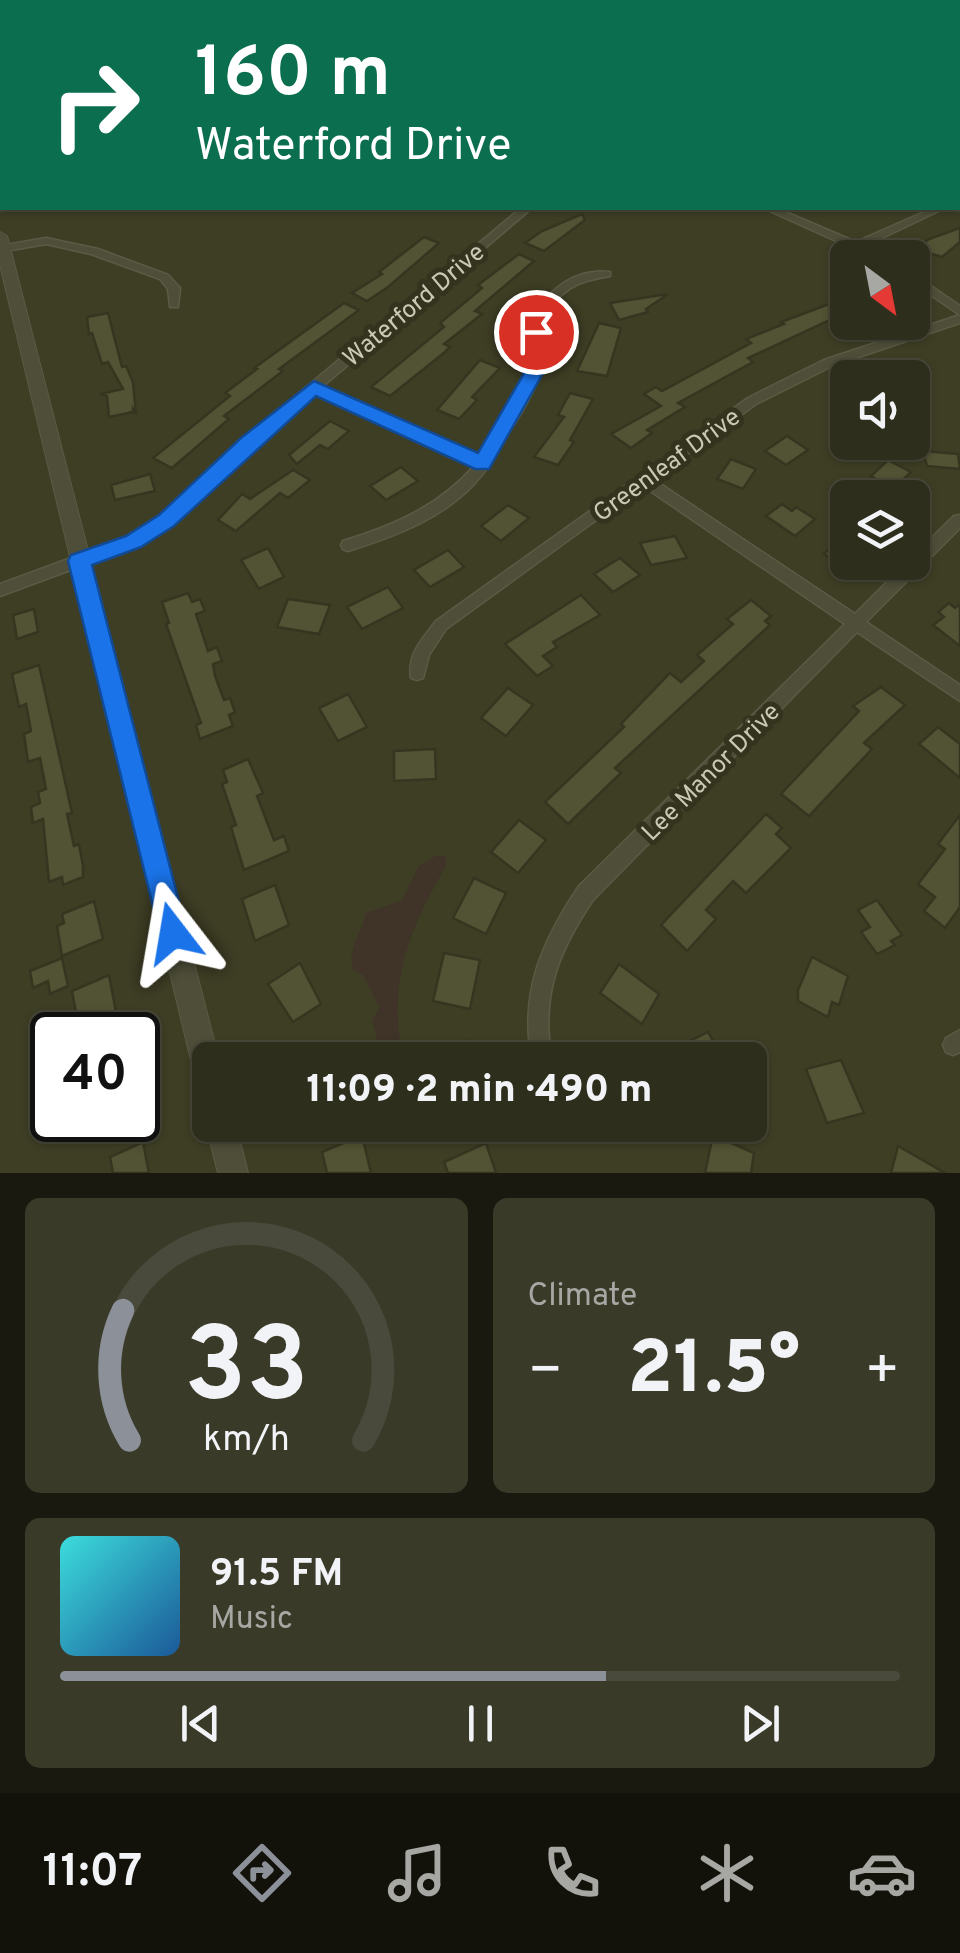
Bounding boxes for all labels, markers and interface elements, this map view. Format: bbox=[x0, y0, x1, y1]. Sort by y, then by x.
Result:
text: 160 m bbox=[195, 32, 391, 121]
icon: right bbox=[30, 40, 160, 170]
text: Waterford Drive bbox=[195, 119, 511, 176]
street label: Waterford Drive bbox=[337, 238, 493, 375]
north arrow bbox=[830, 240, 930, 340]
map controls bbox=[830, 240, 930, 580]
pin bbox=[494, 290, 579, 375]
icon: arrive bbox=[509, 305, 564, 360]
button: sound bbox=[830, 360, 930, 460]
street label: Greenleaf Drive bbox=[588, 402, 748, 531]
button: layers bbox=[830, 480, 930, 580]
street label: Lee Manor Drive bbox=[636, 697, 788, 849]
position arrow bbox=[121, 881, 225, 985]
speed limit sign: 40 bbox=[30, 1012, 160, 1142]
text: 11:09 · 2 min · 490 m bbox=[307, 1067, 652, 1116]
text: Climate bbox=[528, 1277, 637, 1317]
text: 33 bbox=[184, 1306, 309, 1438]
text: 21.5° bbox=[627, 1325, 800, 1420]
text: − bbox=[528, 1338, 563, 1408]
text: + bbox=[865, 1338, 900, 1408]
text: km/h bbox=[203, 1418, 290, 1464]
text: 91.5 FM bbox=[210, 1551, 343, 1600]
text: Music bbox=[210, 1600, 293, 1640]
icon: previous bbox=[173, 1696, 228, 1751]
icon: pause bbox=[453, 1696, 508, 1751]
icon: next bbox=[733, 1696, 788, 1751]
icon: directions bbox=[227, 1838, 297, 1908]
icon: music bbox=[382, 1838, 452, 1908]
icon: phone bbox=[537, 1838, 607, 1908]
icon: climate bbox=[692, 1838, 762, 1908]
icon: car bbox=[847, 1838, 917, 1908]
text: 11:07 bbox=[43, 1845, 142, 1902]

